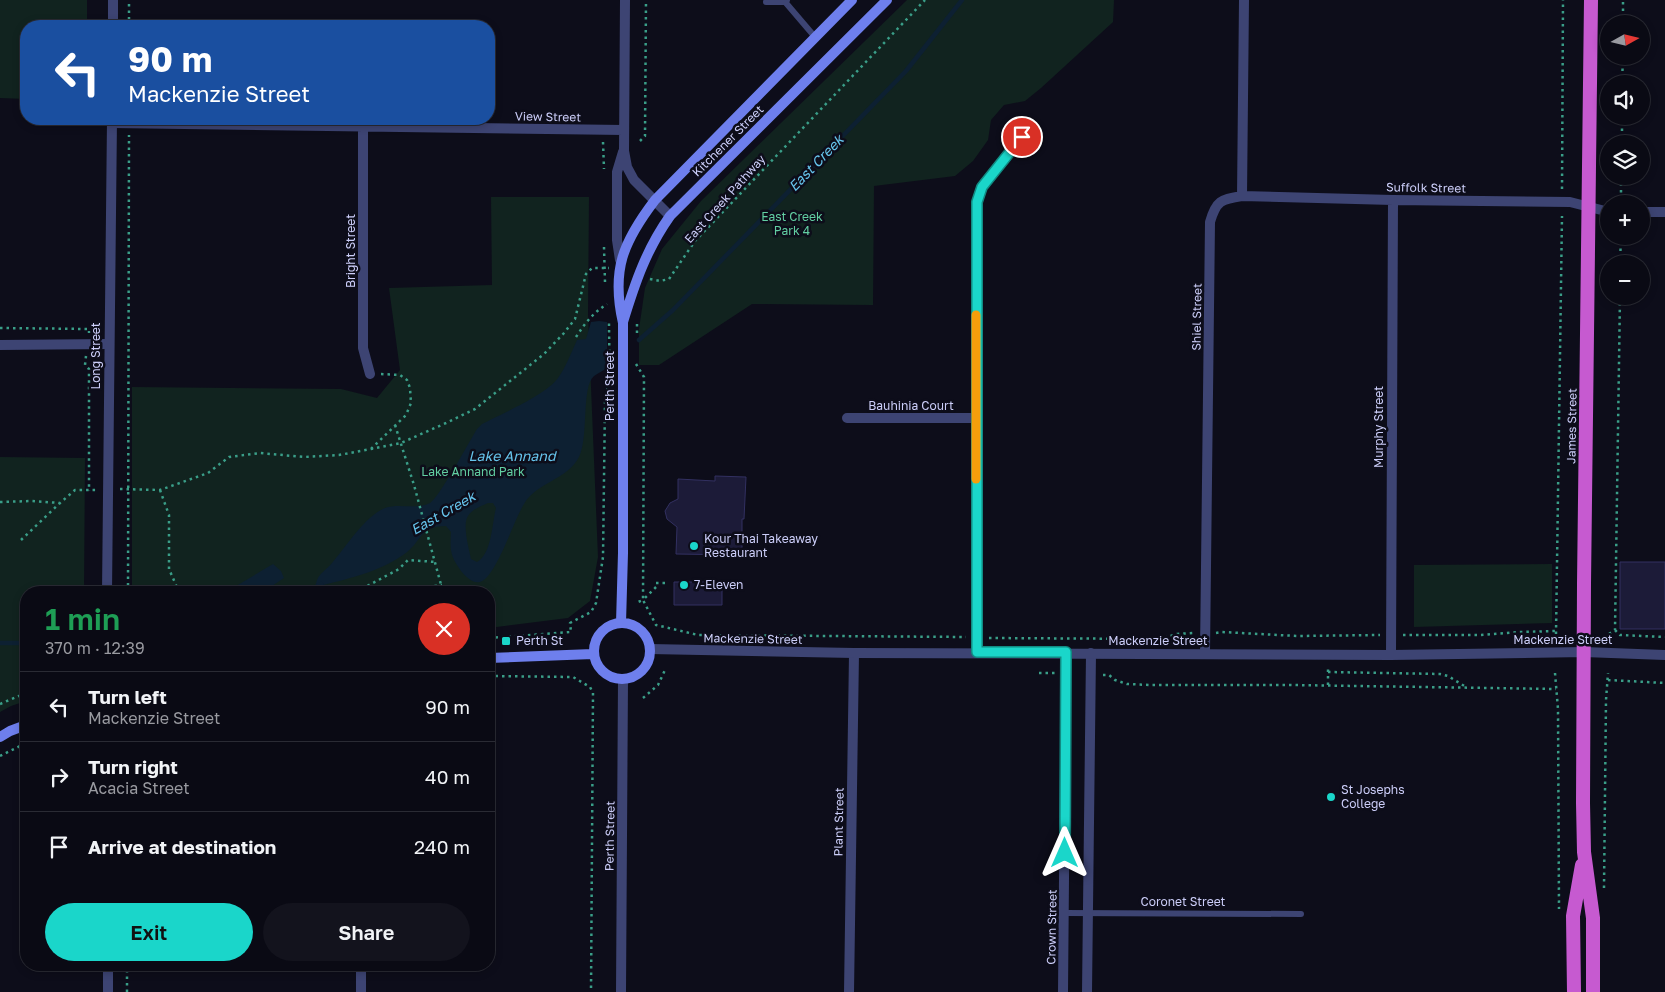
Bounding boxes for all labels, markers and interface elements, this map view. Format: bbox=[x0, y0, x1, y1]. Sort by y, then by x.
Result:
north arrow bbox=[1600, 15, 1650, 65]
map controls bbox=[1600, 15, 1650, 305]
text: 90 m bbox=[128, 38, 212, 80]
icon: left bbox=[45, 40, 110, 105]
button: sound bbox=[1600, 75, 1650, 125]
text: Mackenzie Street bbox=[128, 80, 310, 107]
street label: Kitchener Street bbox=[689, 102, 767, 179]
street label: View Street bbox=[515, 108, 581, 125]
pin bbox=[1001, 116, 1043, 158]
icon: arrive bbox=[1008, 123, 1036, 151]
water label: East Creek bbox=[785, 129, 848, 194]
button: layers bbox=[1600, 135, 1650, 185]
street label: East Creek Pathway bbox=[681, 151, 768, 246]
street label: Suffolk Street bbox=[1386, 179, 1466, 196]
button: + bbox=[1600, 195, 1650, 245]
park label: East Creek Park 4 bbox=[761, 209, 823, 238]
street label: Bright Street bbox=[343, 214, 358, 288]
button: − bbox=[1600, 255, 1650, 305]
street label: Shiel Street bbox=[1188, 283, 1205, 351]
street label: Long Street bbox=[88, 322, 103, 390]
street label: Perth Street bbox=[602, 351, 617, 421]
street label: Murphy Street bbox=[1371, 386, 1386, 468]
street label: James Street bbox=[1563, 388, 1580, 464]
street label: Bauhinia Court bbox=[868, 398, 954, 413]
water label: Lake Annand bbox=[468, 447, 557, 464]
park label: Lake Annand Park bbox=[421, 464, 525, 479]
water label: East Creek bbox=[407, 486, 480, 538]
place label: Kour Thai Takeaway Restaurant bbox=[704, 531, 818, 560]
marker: Kour Thai Takeaway Restaurant bbox=[688, 540, 700, 552]
place label: 7-Eleven bbox=[694, 577, 744, 592]
marker: 7-Eleven bbox=[678, 579, 690, 591]
text: 1 min bbox=[45, 601, 120, 637]
button: close bbox=[418, 603, 470, 655]
street label: Mackenzie Street bbox=[703, 630, 803, 647]
street label: Mackenzie Street bbox=[1513, 632, 1613, 647]
place label: Perth St bbox=[516, 633, 563, 648]
street label: Mackenzie Street bbox=[1108, 633, 1208, 648]
marker: Perth St bbox=[500, 635, 512, 647]
text: 370 m · 12:39 bbox=[45, 638, 145, 658]
text: Turn left bbox=[88, 685, 167, 708]
icon: left bbox=[45, 693, 73, 721]
text: 90 m bbox=[425, 695, 470, 718]
text: Mackenzie Street bbox=[88, 708, 220, 728]
text: Turn right bbox=[88, 755, 178, 778]
icon: right bbox=[45, 763, 73, 791]
text: 40 m bbox=[425, 765, 470, 788]
text: Acacia Street bbox=[88, 778, 190, 798]
place label: St Josephs College bbox=[1341, 782, 1405, 811]
street label: Plant Street bbox=[830, 787, 847, 857]
marker: St Josephs College bbox=[1325, 791, 1337, 803]
street label: Perth Street bbox=[601, 801, 618, 871]
position arrow bbox=[1038, 826, 1090, 878]
icon: arrive bbox=[45, 833, 73, 861]
text: Arrive at destination bbox=[88, 835, 276, 858]
text: 240 m bbox=[414, 835, 470, 858]
street label: Crown Street bbox=[1043, 889, 1060, 965]
street label: Coronet Street bbox=[1141, 894, 1226, 909]
button: Exit bbox=[45, 903, 253, 961]
button: Share bbox=[263, 903, 470, 961]

